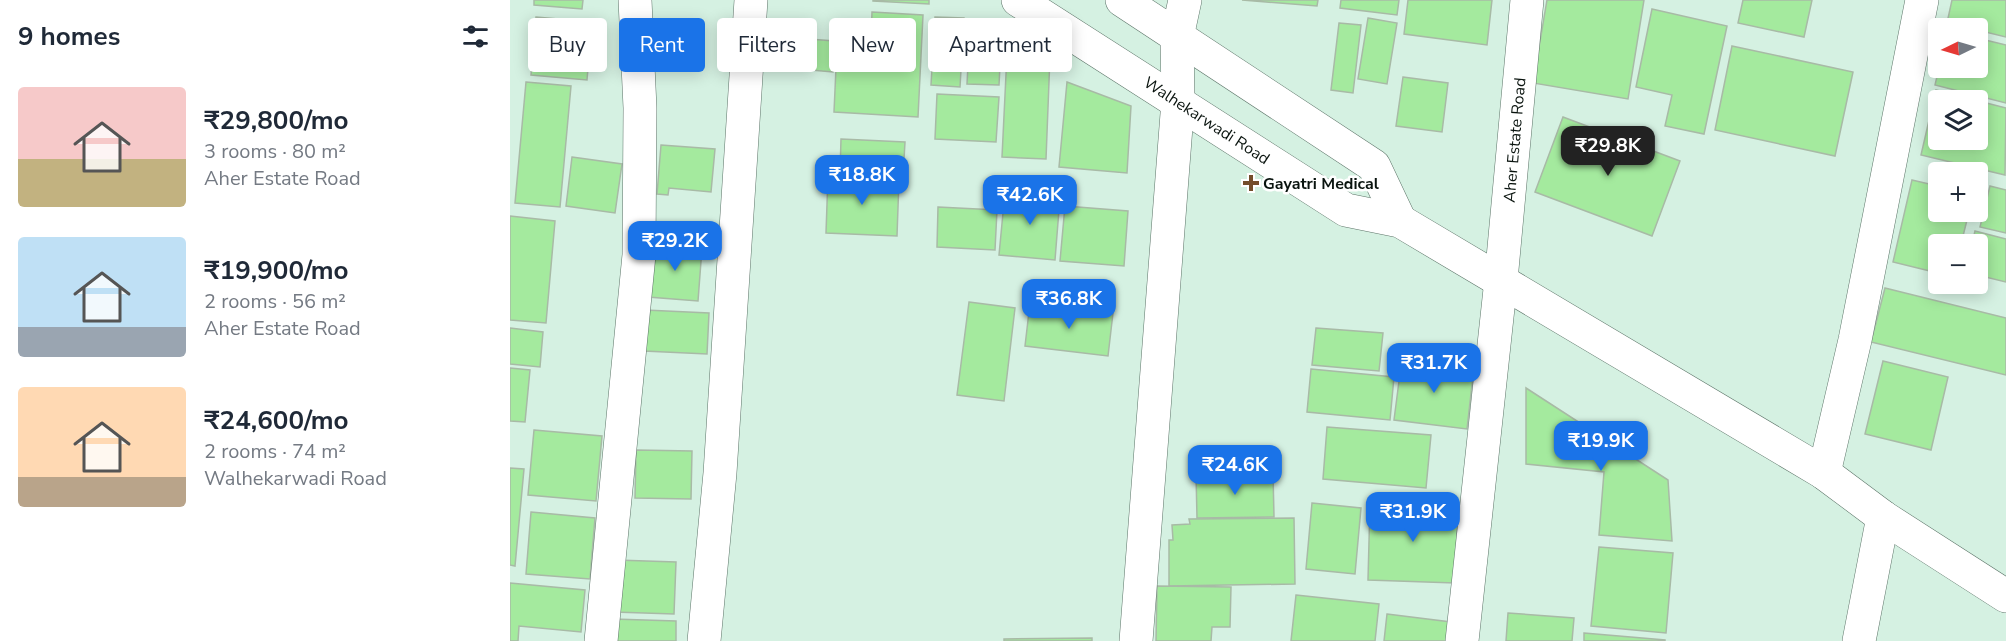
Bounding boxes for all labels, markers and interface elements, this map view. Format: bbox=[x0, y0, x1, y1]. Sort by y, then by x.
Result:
chip: Buy bbox=[528, 18, 607, 72]
chip: Rent bbox=[619, 18, 705, 72]
chip: Filters bbox=[717, 18, 817, 72]
chip: New bbox=[829, 18, 916, 72]
chip: Apartment bbox=[928, 18, 1072, 72]
north arrow bbox=[1928, 18, 1988, 78]
map controls bbox=[1928, 18, 1988, 294]
text: 9 homes bbox=[18, 19, 120, 54]
icon: filters bbox=[459, 20, 492, 53]
street label: Walhekarwadi Road bbox=[1139, 72, 1274, 170]
street label: Aher Estate Road bbox=[1499, 77, 1531, 204]
button: layers bbox=[1928, 90, 1988, 150]
text: ₹29,800/mo bbox=[204, 103, 348, 138]
icon: home bbox=[66, 111, 138, 183]
pin: ₹29.8K bbox=[1559, 126, 1657, 177]
text: ₹29.8K bbox=[1575, 132, 1641, 159]
text: 3 rooms · 80 m² bbox=[204, 138, 346, 165]
pin: ₹18.8K bbox=[813, 155, 911, 206]
text: ₹18.8K bbox=[829, 161, 895, 188]
button: + bbox=[1928, 162, 1988, 222]
text: Aher Estate Road bbox=[204, 165, 361, 192]
place label: Gayatri Medical bbox=[1263, 173, 1379, 195]
pin: ₹42.6K bbox=[981, 175, 1079, 226]
marker: Gayatri Medical bbox=[1244, 176, 1258, 190]
text: ₹42.6K bbox=[997, 181, 1063, 208]
pin: ₹29.2K bbox=[626, 221, 724, 272]
text: ₹29.2K bbox=[642, 227, 708, 254]
button: − bbox=[1928, 234, 1988, 294]
text: ₹19,900/mo bbox=[204, 253, 348, 288]
icon: home bbox=[66, 261, 138, 333]
pin: ₹36.8K bbox=[1020, 279, 1118, 330]
text: ₹36.8K bbox=[1036, 285, 1102, 312]
text: 2 rooms · 56 m² bbox=[204, 288, 346, 315]
text: Aher Estate Road bbox=[204, 315, 361, 342]
pin: ₹31.7K bbox=[1385, 343, 1483, 394]
text: ₹31.7K bbox=[1401, 349, 1467, 376]
text: ₹24,600/mo bbox=[204, 403, 348, 438]
icon: home bbox=[66, 411, 138, 483]
pin: ₹19.9K bbox=[1552, 421, 1650, 472]
text: ₹19.9K bbox=[1568, 427, 1634, 454]
text: 2 rooms · 74 m² bbox=[204, 438, 346, 465]
pin: ₹24.6K bbox=[1186, 445, 1284, 496]
text: ₹24.6K bbox=[1202, 451, 1268, 478]
text: Walhekarwadi Road bbox=[204, 465, 387, 492]
pin: ₹31.9K bbox=[1364, 492, 1462, 543]
text: ₹31.9K bbox=[1380, 498, 1446, 525]

